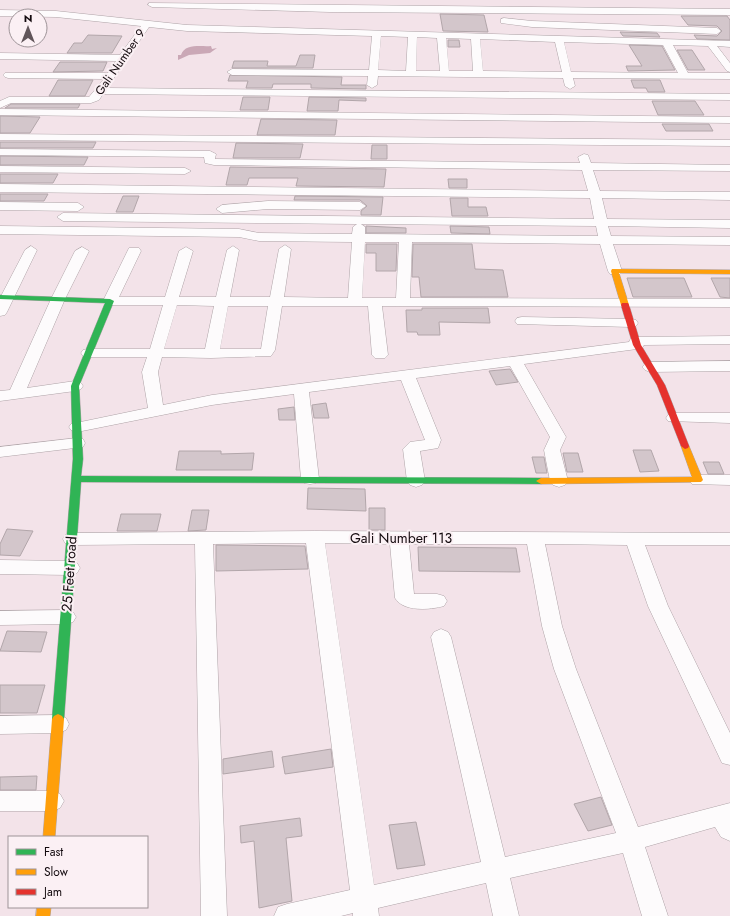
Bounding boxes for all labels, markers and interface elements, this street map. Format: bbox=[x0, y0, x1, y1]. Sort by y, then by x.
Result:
north arrow bbox=[8, 8, 48, 48]
text: N bbox=[24, 10, 32, 26]
street label: Gali Number 9 bbox=[90, 25, 150, 99]
street label: Gali Number 113 bbox=[350, 528, 452, 548]
street label: 25 Feet road bbox=[56, 536, 82, 612]
legend bbox=[8, 836, 148, 908]
text: Fast bbox=[44, 843, 63, 861]
text: Slow bbox=[44, 863, 69, 881]
text: Jam bbox=[42, 883, 62, 901]

